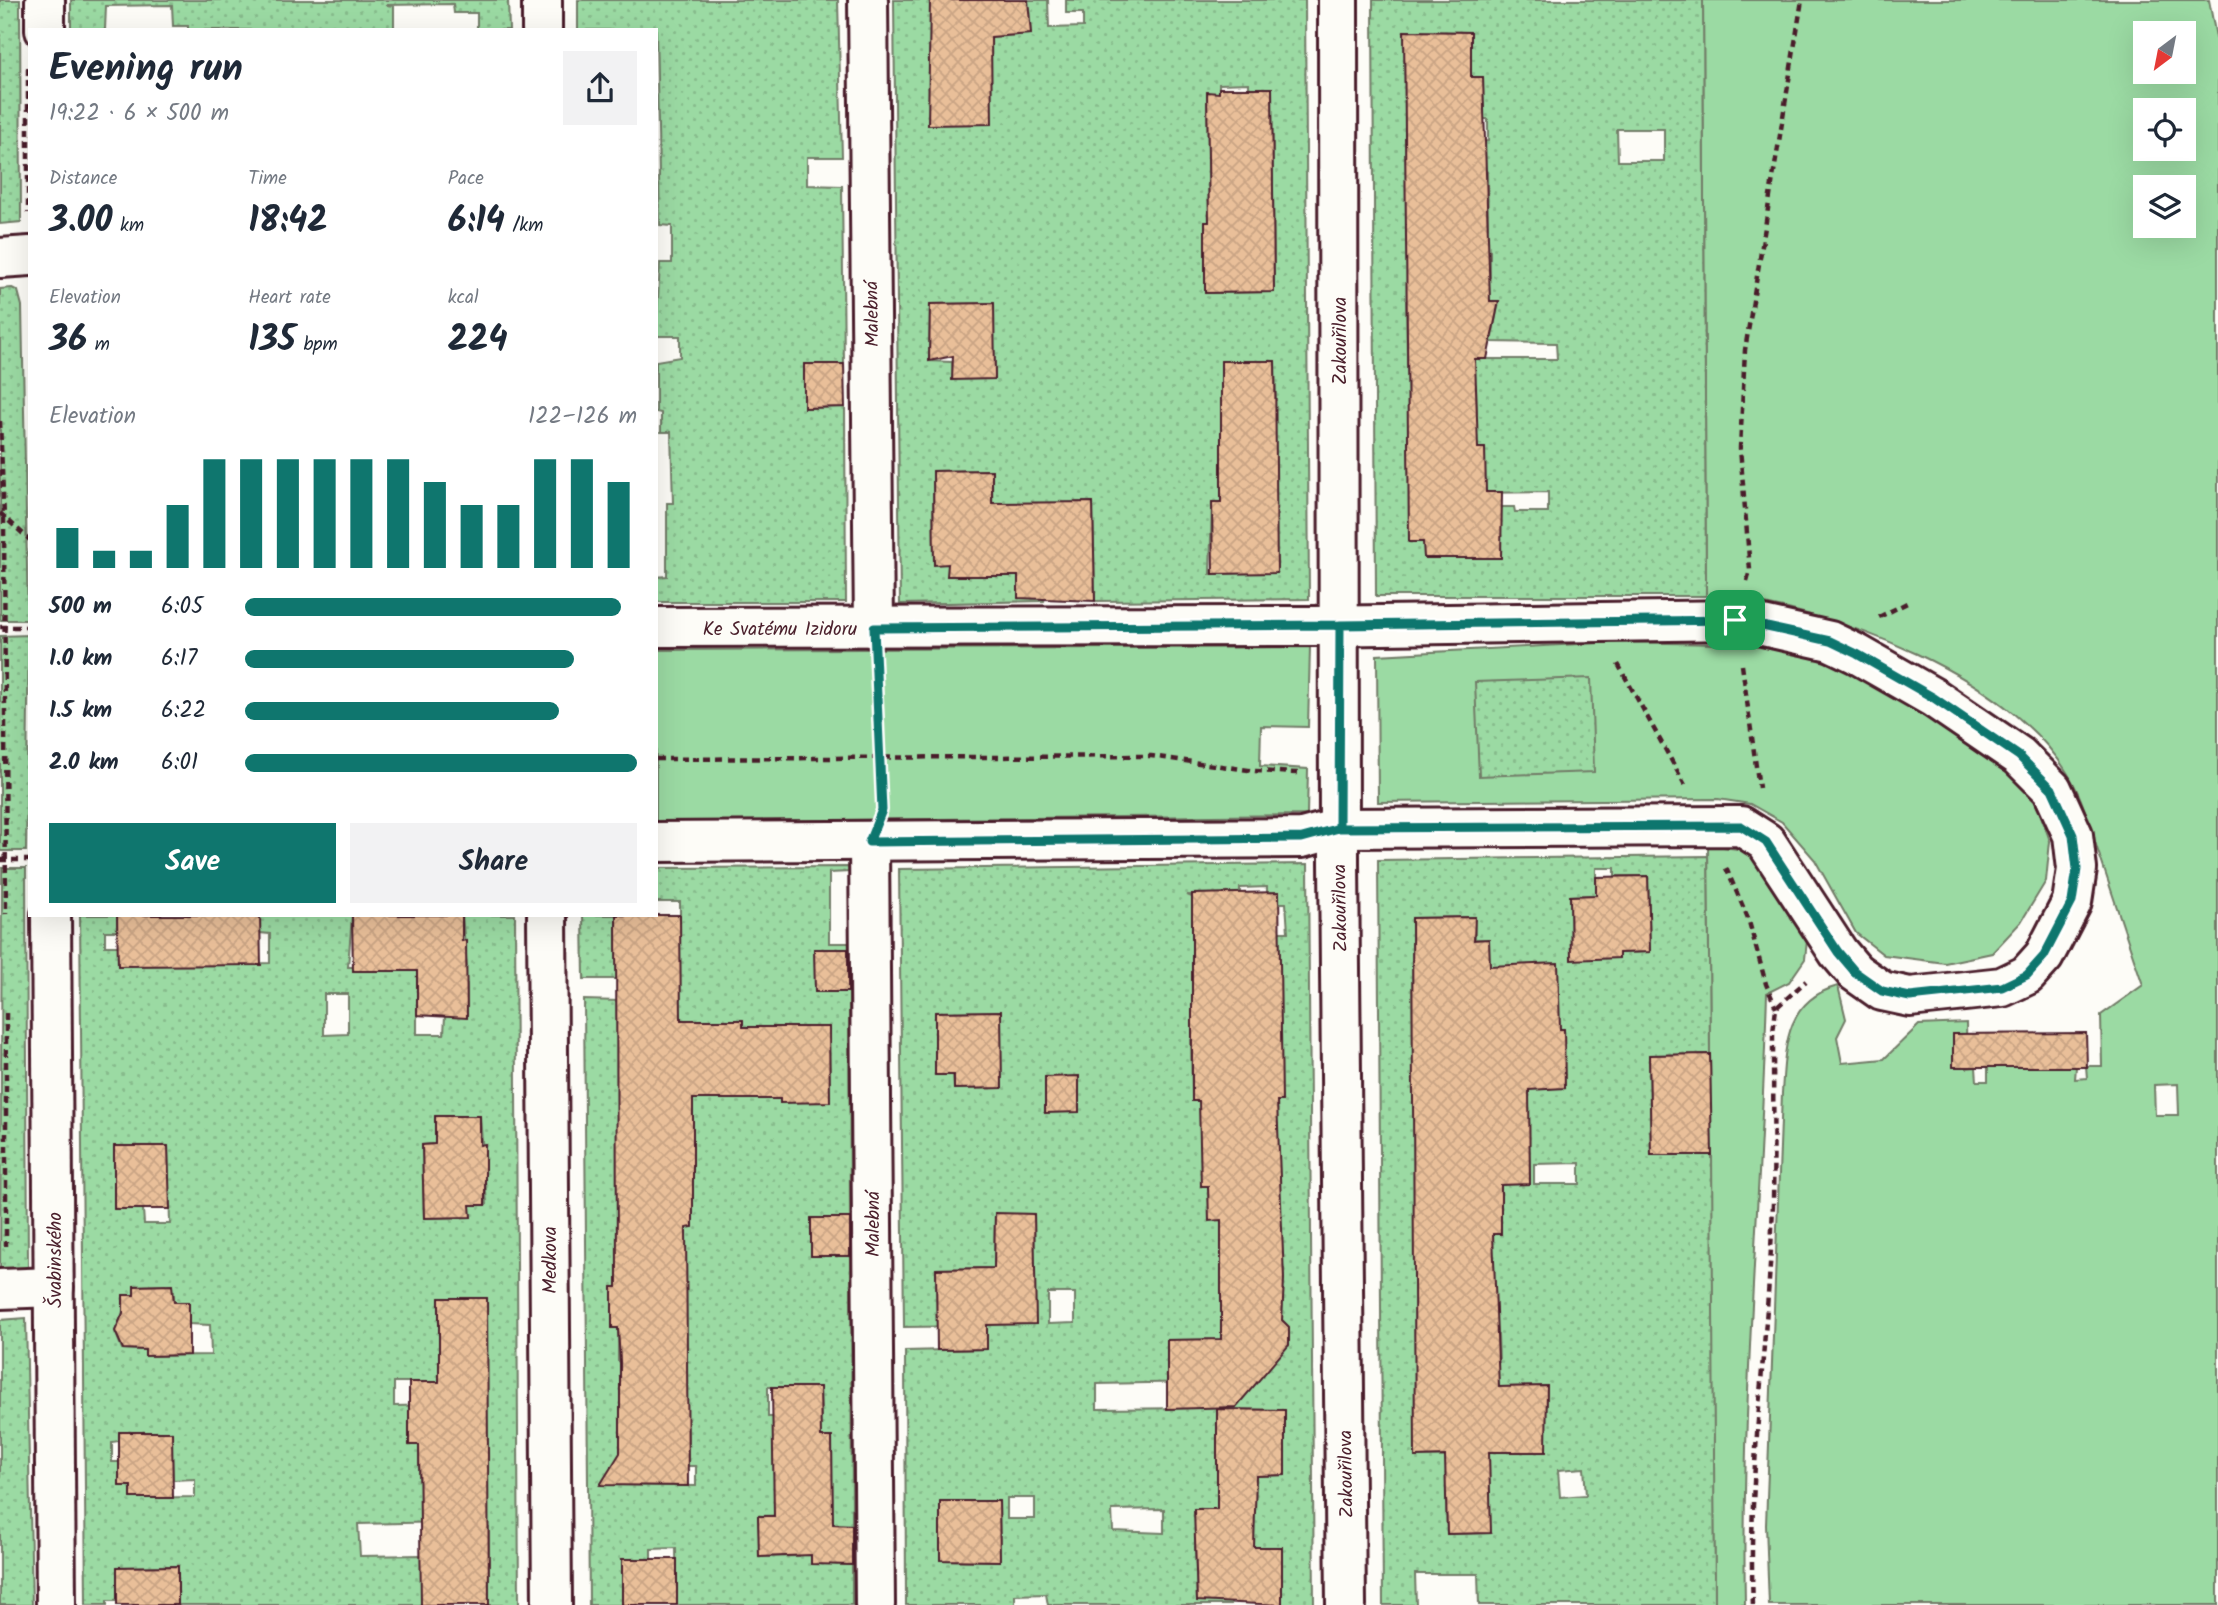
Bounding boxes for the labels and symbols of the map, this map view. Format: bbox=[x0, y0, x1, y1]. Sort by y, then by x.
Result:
north arrow bbox=[2133, 21, 2196, 84]
street label: Malebná bbox=[857, 279, 889, 347]
street label: Zakouřilova bbox=[1326, 297, 1356, 385]
pin bbox=[1705, 590, 1765, 650]
street label: Ke Svatému Izidoru bbox=[703, 615, 857, 645]
street label: Zakouřilova bbox=[1325, 864, 1357, 952]
street label: Malebná bbox=[859, 1189, 889, 1257]
street label: Švabinského bbox=[41, 1212, 71, 1308]
street label: Medkova bbox=[536, 1226, 566, 1294]
street label: Zakouřilova bbox=[1331, 1430, 1363, 1518]

